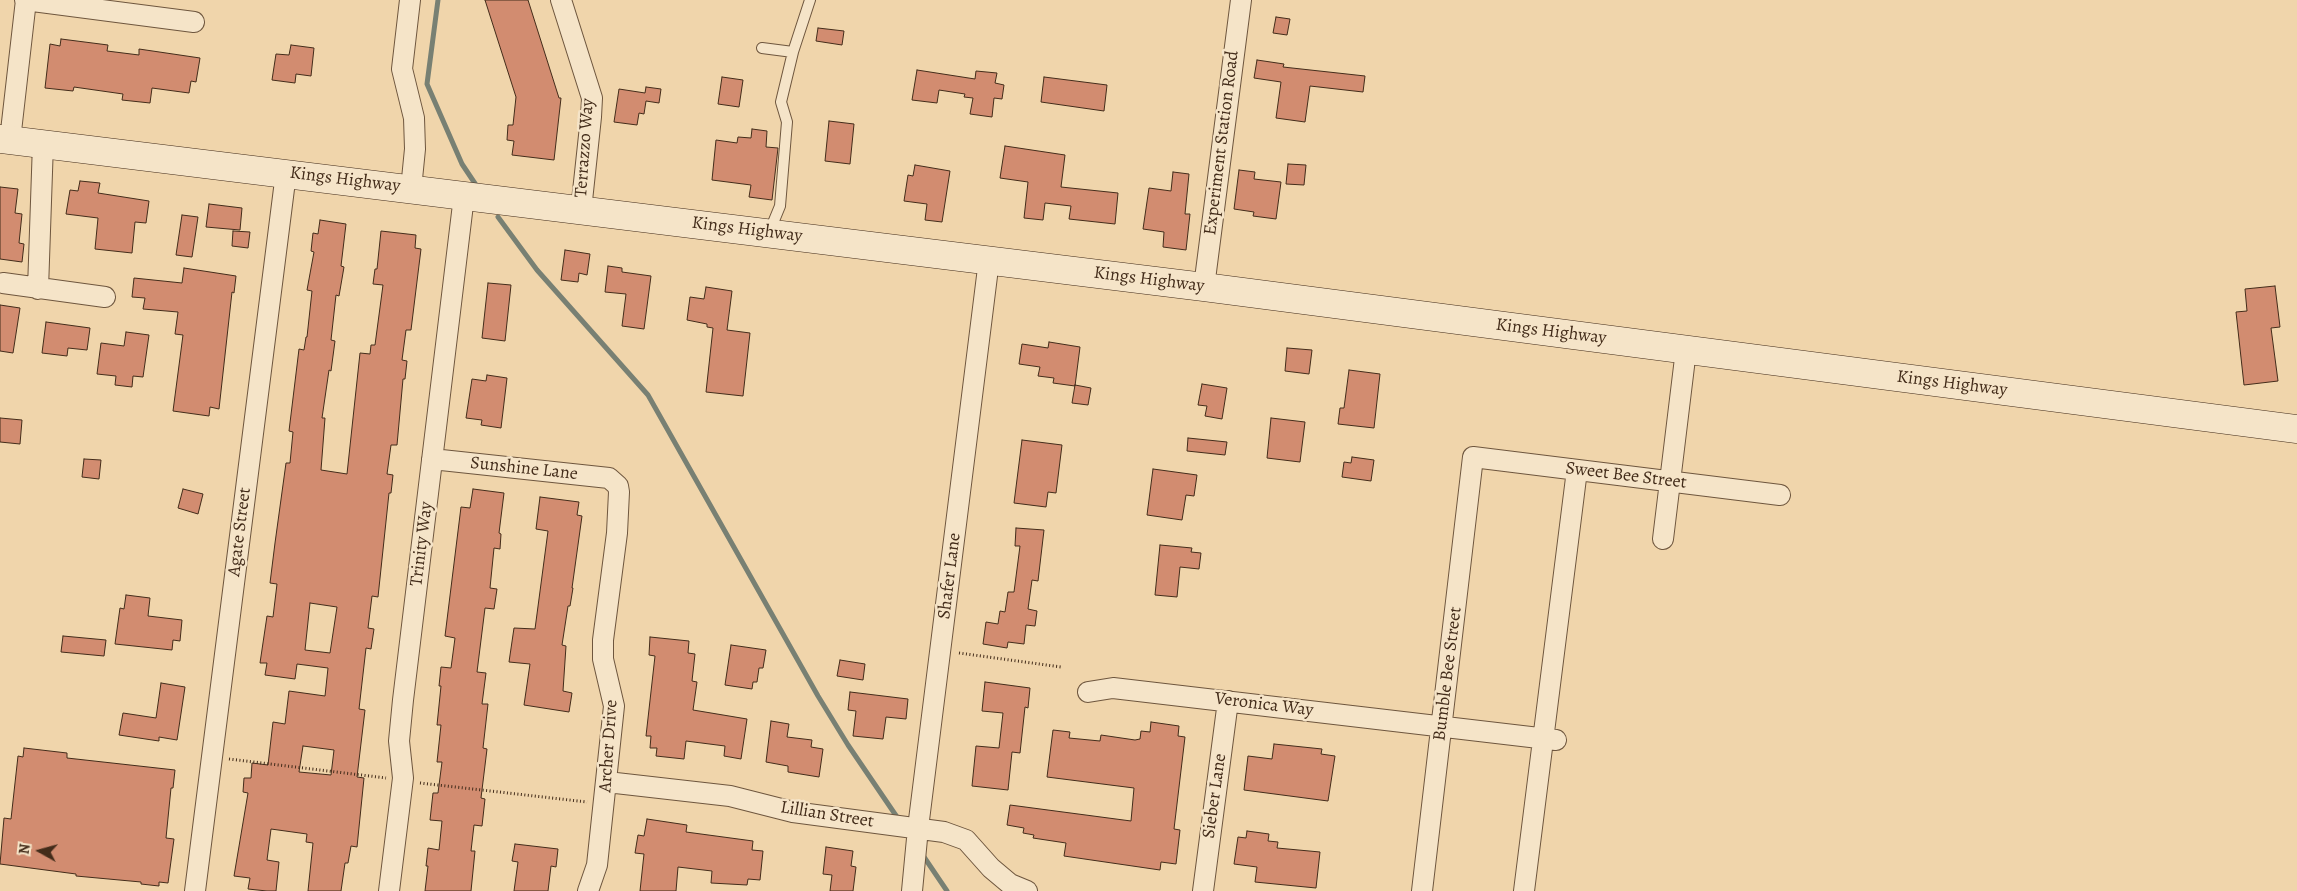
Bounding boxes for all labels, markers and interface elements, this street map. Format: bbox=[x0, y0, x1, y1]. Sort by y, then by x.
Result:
street label: Experiment Station Road bbox=[1200, 49, 1244, 237]
street label: Terrazzo Way bbox=[571, 98, 599, 198]
street label: Kings Highway bbox=[288, 162, 402, 198]
street label: Kings Highway bbox=[690, 212, 804, 248]
street label: Kings Highway bbox=[1092, 262, 1206, 298]
street label: Kings Highway bbox=[1494, 314, 1608, 350]
street label: Kings Highway bbox=[1895, 366, 2009, 402]
street label: Sunshine Lane bbox=[469, 453, 579, 485]
street label: Sweet Bee Street bbox=[1564, 458, 1688, 494]
street label: Agate Street bbox=[224, 486, 256, 578]
street label: Trinity Way bbox=[406, 500, 438, 588]
street label: Shafer Lane bbox=[934, 532, 966, 620]
street label: Bumble Bee Street bbox=[1429, 606, 1467, 742]
street label: Veronica Way bbox=[1213, 688, 1315, 722]
street label: Archer Drive bbox=[595, 699, 623, 793]
street label: Sieber Lane bbox=[1198, 752, 1232, 840]
street label: Lillian Street bbox=[779, 797, 875, 833]
north arrow bbox=[15, 826, 65, 876]
text: N bbox=[15, 843, 35, 855]

